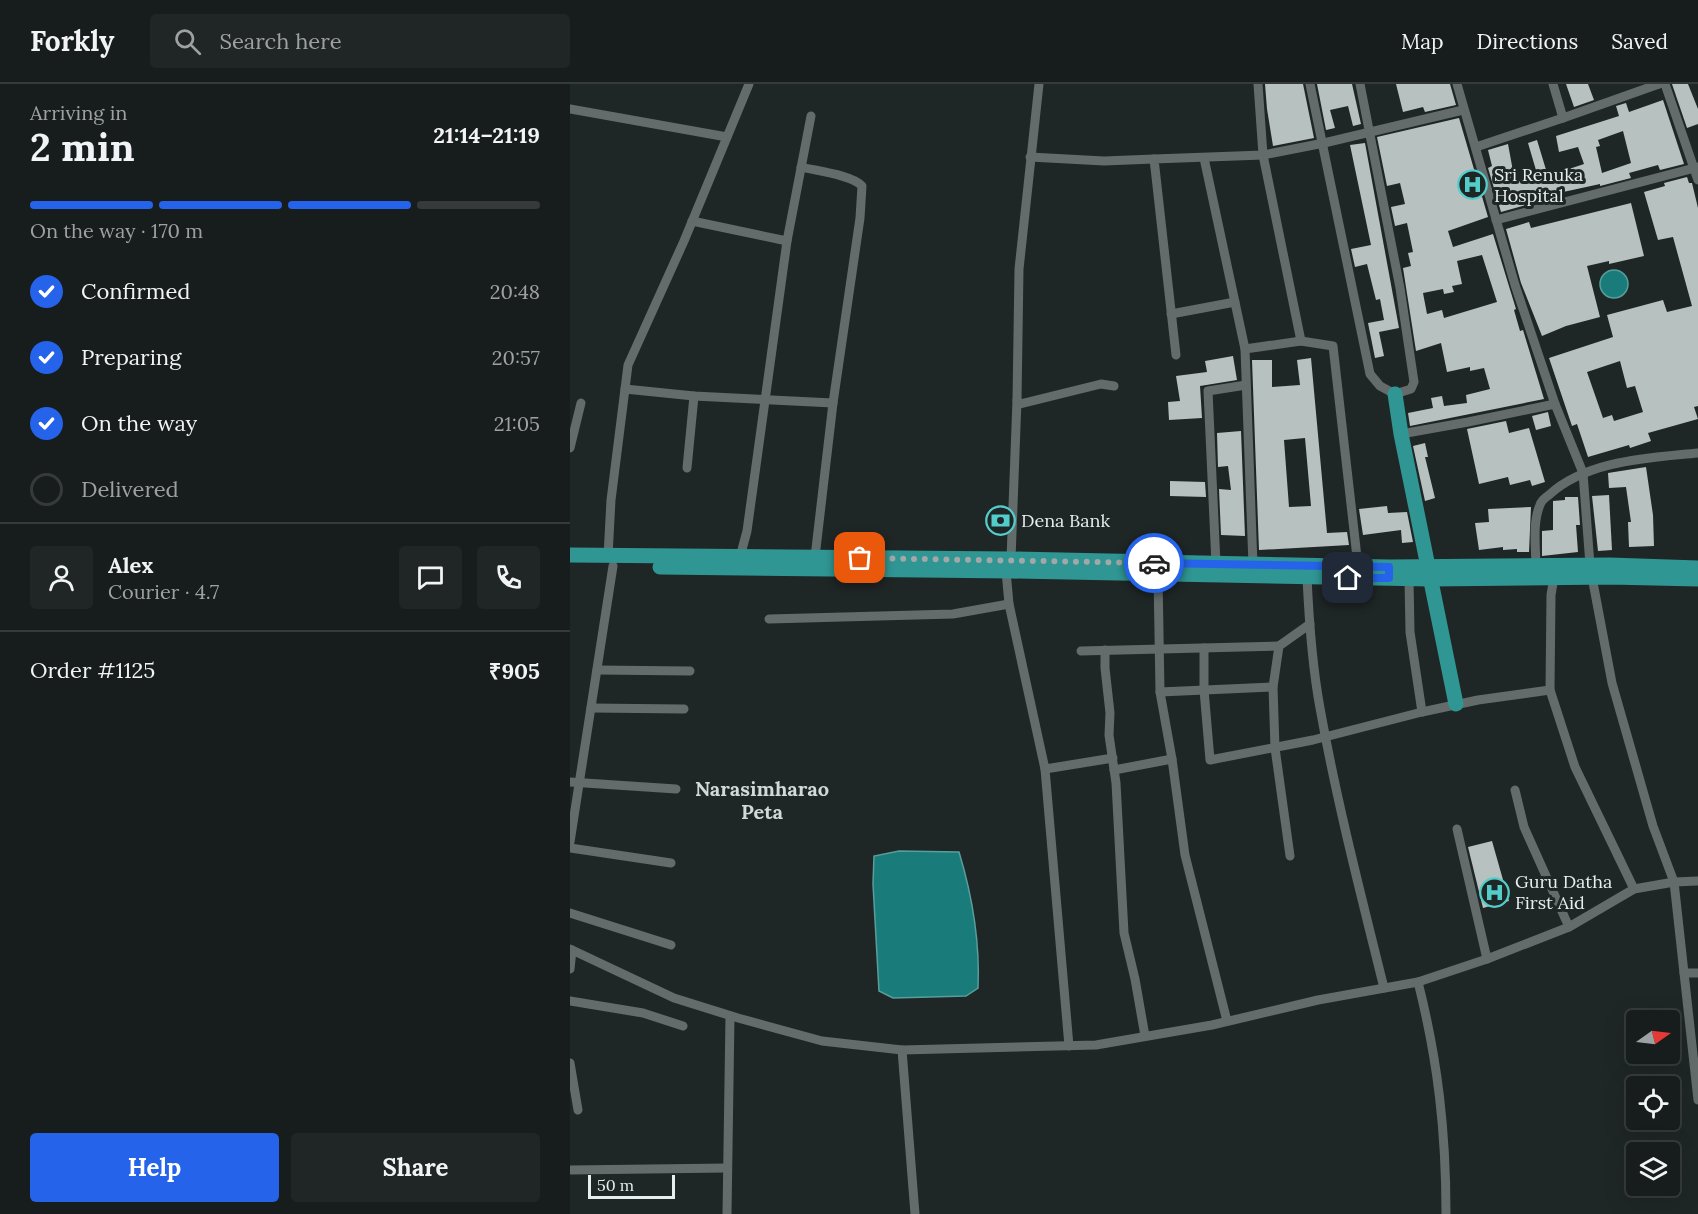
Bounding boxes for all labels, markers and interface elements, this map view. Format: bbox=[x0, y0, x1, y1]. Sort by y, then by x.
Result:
search box bbox=[150, 14, 570, 68]
text: Forkly bbox=[30, 23, 114, 59]
icon: search bbox=[171, 25, 204, 58]
text: Search here bbox=[219, 27, 342, 55]
text: Map bbox=[1401, 28, 1444, 55]
text: Directions bbox=[1477, 28, 1578, 55]
text: Saved bbox=[1611, 28, 1668, 55]
text: Arriving in bbox=[30, 100, 127, 125]
text: 21:14–21:19 bbox=[433, 121, 540, 149]
text: 2 min bbox=[30, 122, 135, 172]
place label: Sri Renuka Hospital bbox=[1494, 163, 1583, 207]
hospital icon: Sri Renuka Hospital bbox=[1457, 169, 1489, 201]
text: On the way · 170 m bbox=[30, 218, 203, 243]
icon: check bbox=[30, 275, 63, 308]
text: Confirmed bbox=[81, 277, 190, 305]
text: 20:48 bbox=[490, 279, 540, 304]
icon: check bbox=[30, 341, 63, 374]
text: Preparing bbox=[81, 343, 181, 371]
text: 20:57 bbox=[492, 345, 540, 370]
icon: check bbox=[30, 407, 63, 440]
text: On the way bbox=[81, 409, 197, 437]
text: 21:05 bbox=[494, 411, 540, 436]
text: Delivered bbox=[81, 475, 179, 503]
bank icon: Dena Bank bbox=[984, 505, 1016, 537]
place label: Dena Bank bbox=[1021, 509, 1111, 532]
pin bbox=[834, 532, 885, 583]
courier bbox=[1124, 533, 1184, 593]
icon: bag bbox=[843, 541, 876, 574]
button: person bbox=[30, 546, 93, 609]
button: chat bbox=[399, 546, 462, 609]
button: phone bbox=[477, 546, 540, 609]
icon: car bbox=[1138, 547, 1171, 580]
text: Alex bbox=[108, 551, 153, 579]
pin bbox=[1322, 552, 1373, 603]
icon: home bbox=[1331, 561, 1364, 594]
text: Courier · 4.7 bbox=[108, 579, 219, 604]
text: Order #1125 bbox=[30, 656, 155, 684]
text: ₹905 bbox=[489, 657, 540, 685]
district label: Narasimharao Peta bbox=[695, 776, 829, 824]
place label: Guru Datha First Aid bbox=[1515, 870, 1612, 914]
hospital icon: Guru Datha First Aid bbox=[1478, 876, 1510, 908]
north arrow bbox=[1626, 1010, 1680, 1064]
map controls bbox=[1626, 1010, 1680, 1196]
button: locate bbox=[1626, 1076, 1680, 1130]
button: Help bbox=[30, 1133, 279, 1202]
button: Share bbox=[291, 1133, 540, 1202]
button: layers bbox=[1626, 1142, 1680, 1196]
scale bar bbox=[588, 1172, 675, 1200]
text: 50 m bbox=[597, 1175, 634, 1195]

